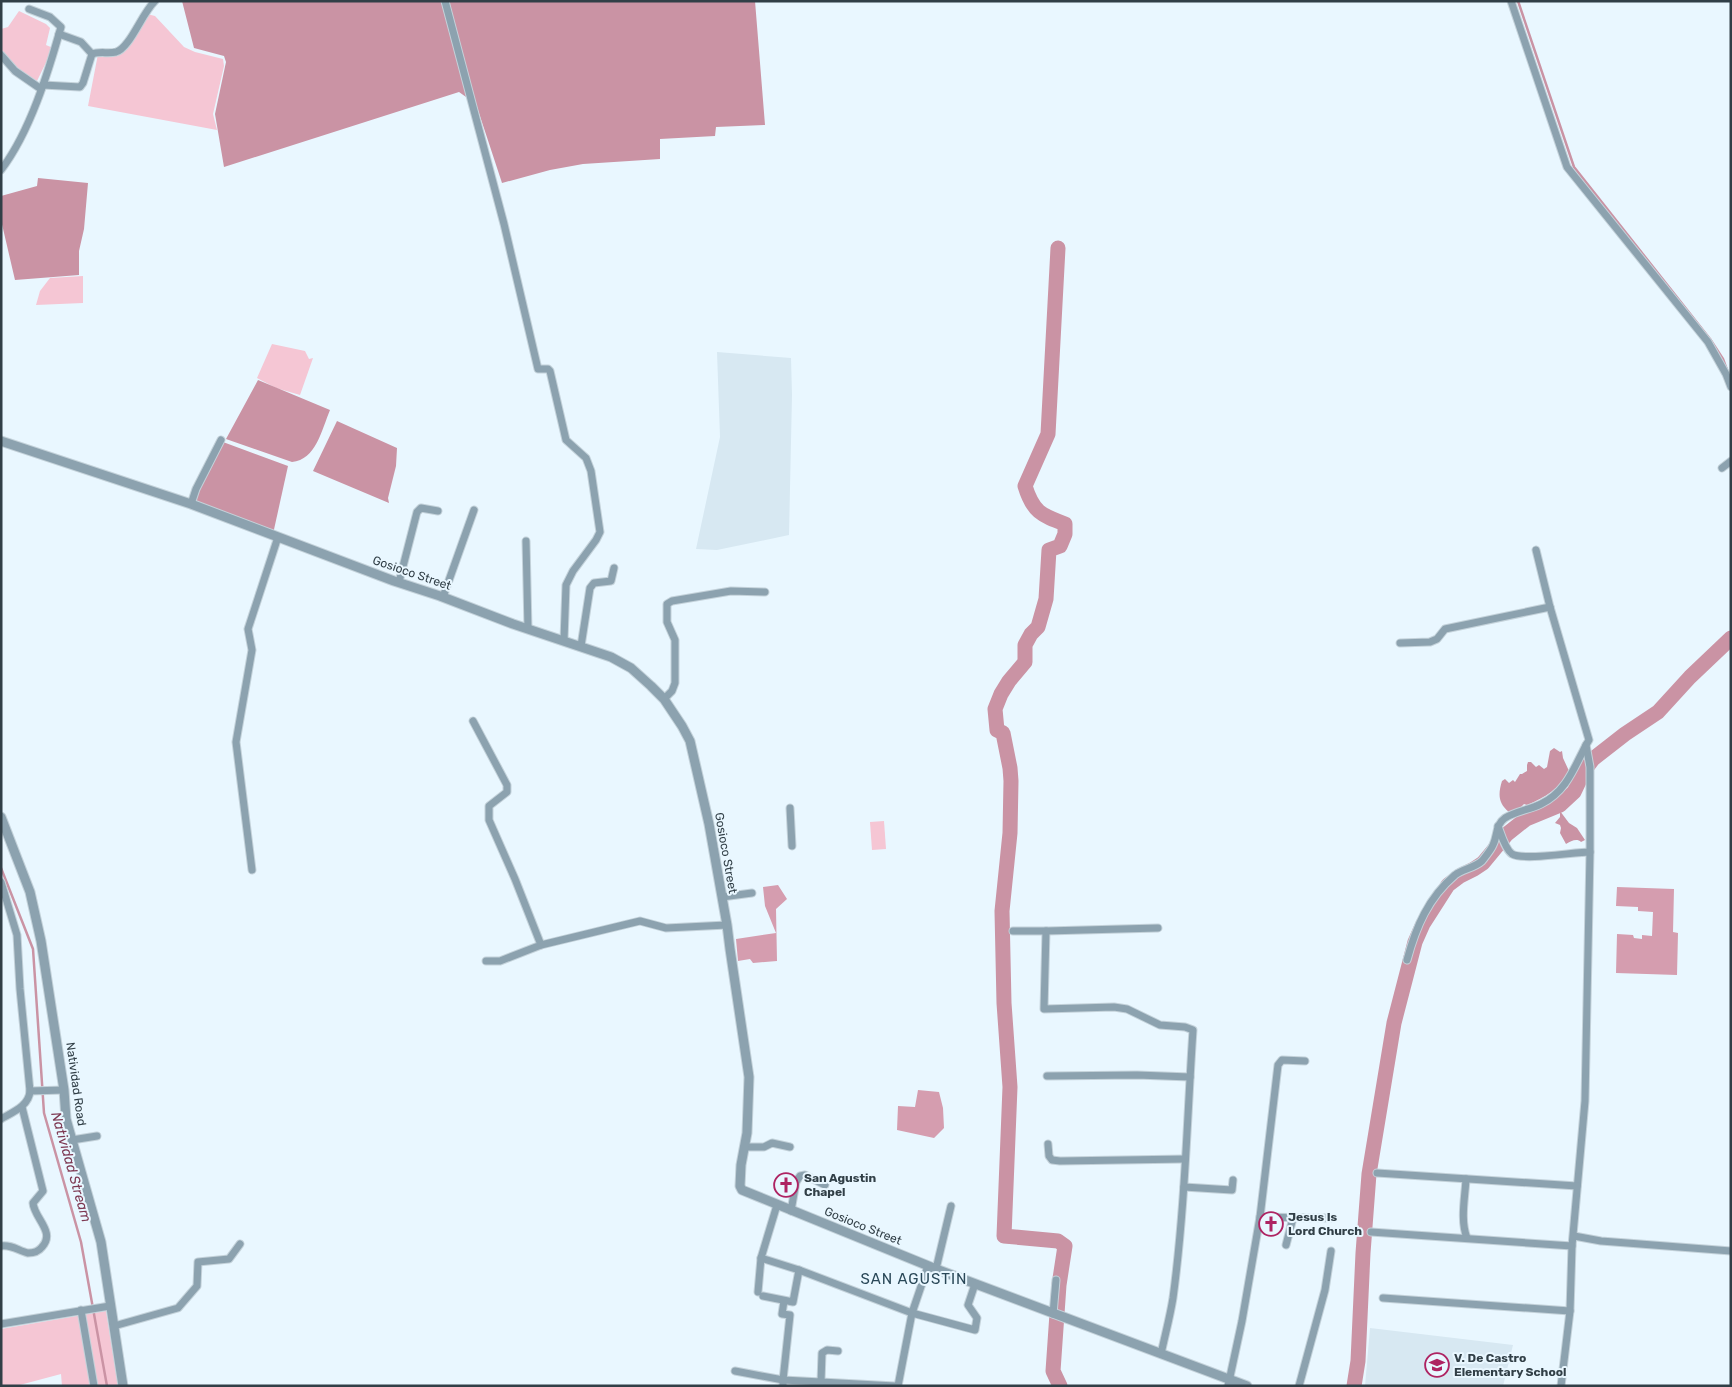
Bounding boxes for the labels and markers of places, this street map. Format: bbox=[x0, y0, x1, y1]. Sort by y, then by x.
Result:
place label: San Agustin Chapel bbox=[804, 1171, 876, 1199]
church icon: San Agustin Chapel bbox=[773, 1172, 799, 1198]
place label: Jesus Is Lord Church bbox=[1288, 1210, 1362, 1238]
church icon: Jesus Is Lord Church bbox=[1258, 1211, 1284, 1237]
place label: V. De Castro Elementary School bbox=[1454, 1351, 1566, 1379]
school or university icon: V. De Castro Elementary School bbox=[1424, 1352, 1450, 1378]

